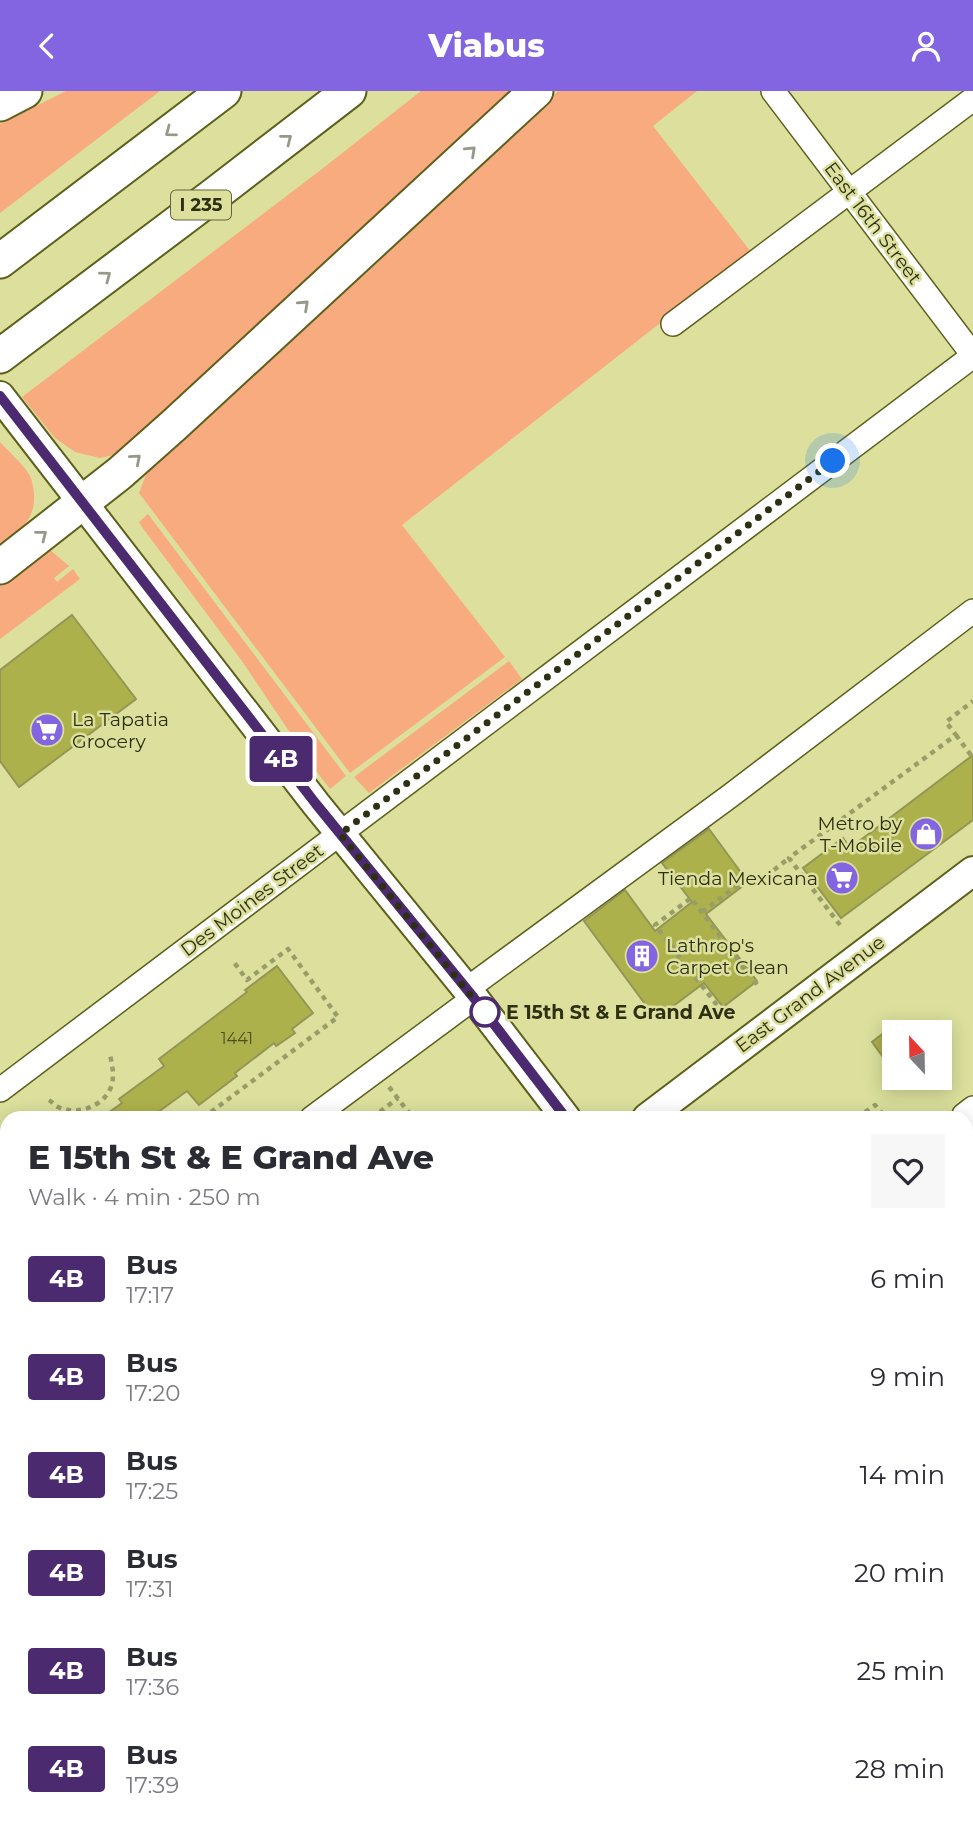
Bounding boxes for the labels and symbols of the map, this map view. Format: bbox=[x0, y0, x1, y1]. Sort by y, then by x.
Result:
one-way arrow bbox=[165, 124, 178, 137]
one-way arrow bbox=[279, 135, 292, 148]
one-way arrow bbox=[463, 147, 476, 160]
street label: East 16th Street bbox=[820, 157, 927, 289]
road number: I 235 bbox=[171, 191, 231, 219]
one-way arrow bbox=[98, 272, 110, 285]
one-way arrow bbox=[296, 301, 309, 314]
your location bbox=[815, 443, 850, 478]
one-way arrow bbox=[127, 455, 140, 467]
one-way arrow bbox=[34, 530, 46, 543]
place label: La Tapatia Grocery bbox=[72, 708, 169, 753]
supermarket icon: La Tapatia Grocery bbox=[28, 711, 66, 749]
line badge: 4B bbox=[250, 736, 312, 782]
place label: Metro by T-Mobile bbox=[817, 812, 903, 857]
shop icon: Metro by T-Mobile bbox=[907, 815, 945, 853]
street label: Des Moines Street bbox=[176, 839, 328, 961]
supermarket icon: Tienda Mexicana bbox=[823, 859, 861, 897]
place label: Tienda Mexicana bbox=[658, 867, 818, 890]
street label: East Grand Avenue bbox=[731, 930, 889, 1058]
place label: Lathrop's Carpet Clean bbox=[666, 934, 789, 979]
building icon: Lathrop's Carpet Clean bbox=[623, 937, 661, 975]
marker: E 15th St & E Grand Ave bbox=[470, 997, 500, 1027]
place label: E 15th St & E Grand Ave bbox=[506, 1001, 735, 1024]
north arrow bbox=[882, 1020, 952, 1090]
house number: 1441 bbox=[221, 1029, 253, 1048]

